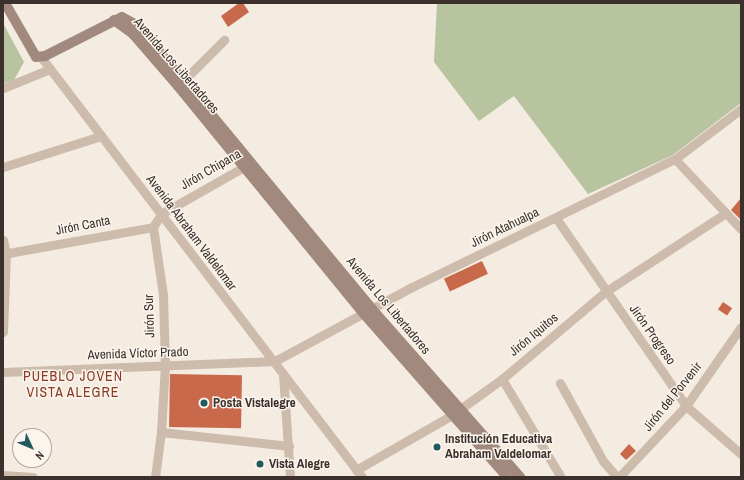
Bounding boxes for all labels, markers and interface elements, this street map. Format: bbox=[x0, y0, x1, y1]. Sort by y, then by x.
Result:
street label: Avenida Los Libertadores bbox=[130, 15, 222, 117]
street label: Jirón Chipana bbox=[178, 147, 244, 193]
street label: Avenida Abraham Valdelomar bbox=[142, 172, 240, 294]
street label: Jirón Atahualpa bbox=[468, 205, 542, 251]
street label: Jirón Canta bbox=[54, 213, 112, 239]
street label: Avenida Los Libertadores bbox=[343, 254, 433, 358]
street label: Jirón Sur bbox=[141, 294, 159, 338]
street label: Jirón Progreso bbox=[626, 302, 678, 368]
street label: Jirón Iquitos bbox=[507, 310, 561, 360]
street label: Avenida Víctor Prado bbox=[87, 344, 189, 364]
street label: Jirón del Porvenir bbox=[640, 359, 706, 435]
district label: PUEBLO JOVEN VISTA ALEGRE bbox=[23, 368, 123, 400]
place label: Posta Vistalegre bbox=[213, 395, 296, 411]
marker: Posta Vistalegre bbox=[198, 397, 210, 409]
north arrow bbox=[12, 428, 52, 468]
place label: Institución Educativa Abraham Valdelomar bbox=[445, 432, 552, 463]
marker: Institución Educativa Abraham Valdelomar bbox=[432, 442, 442, 452]
text: N bbox=[33, 448, 47, 463]
place label: Vista Alegre bbox=[269, 456, 330, 472]
marker: Vista Alegre bbox=[254, 458, 266, 470]

